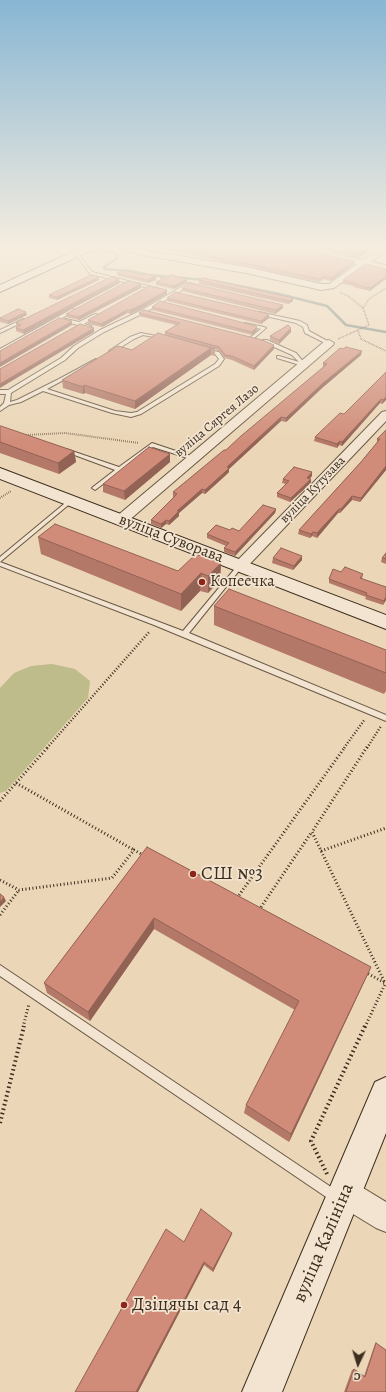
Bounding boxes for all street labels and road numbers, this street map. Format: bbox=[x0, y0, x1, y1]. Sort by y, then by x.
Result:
street label: вуліца Сяргея Лазо bbox=[172, 381, 262, 461]
street label: вуліца Кутузава bbox=[277, 453, 349, 527]
street label: вуліца Суворава bbox=[116, 510, 226, 568]
street label: вуліца Калініна bbox=[289, 1180, 359, 1306]

